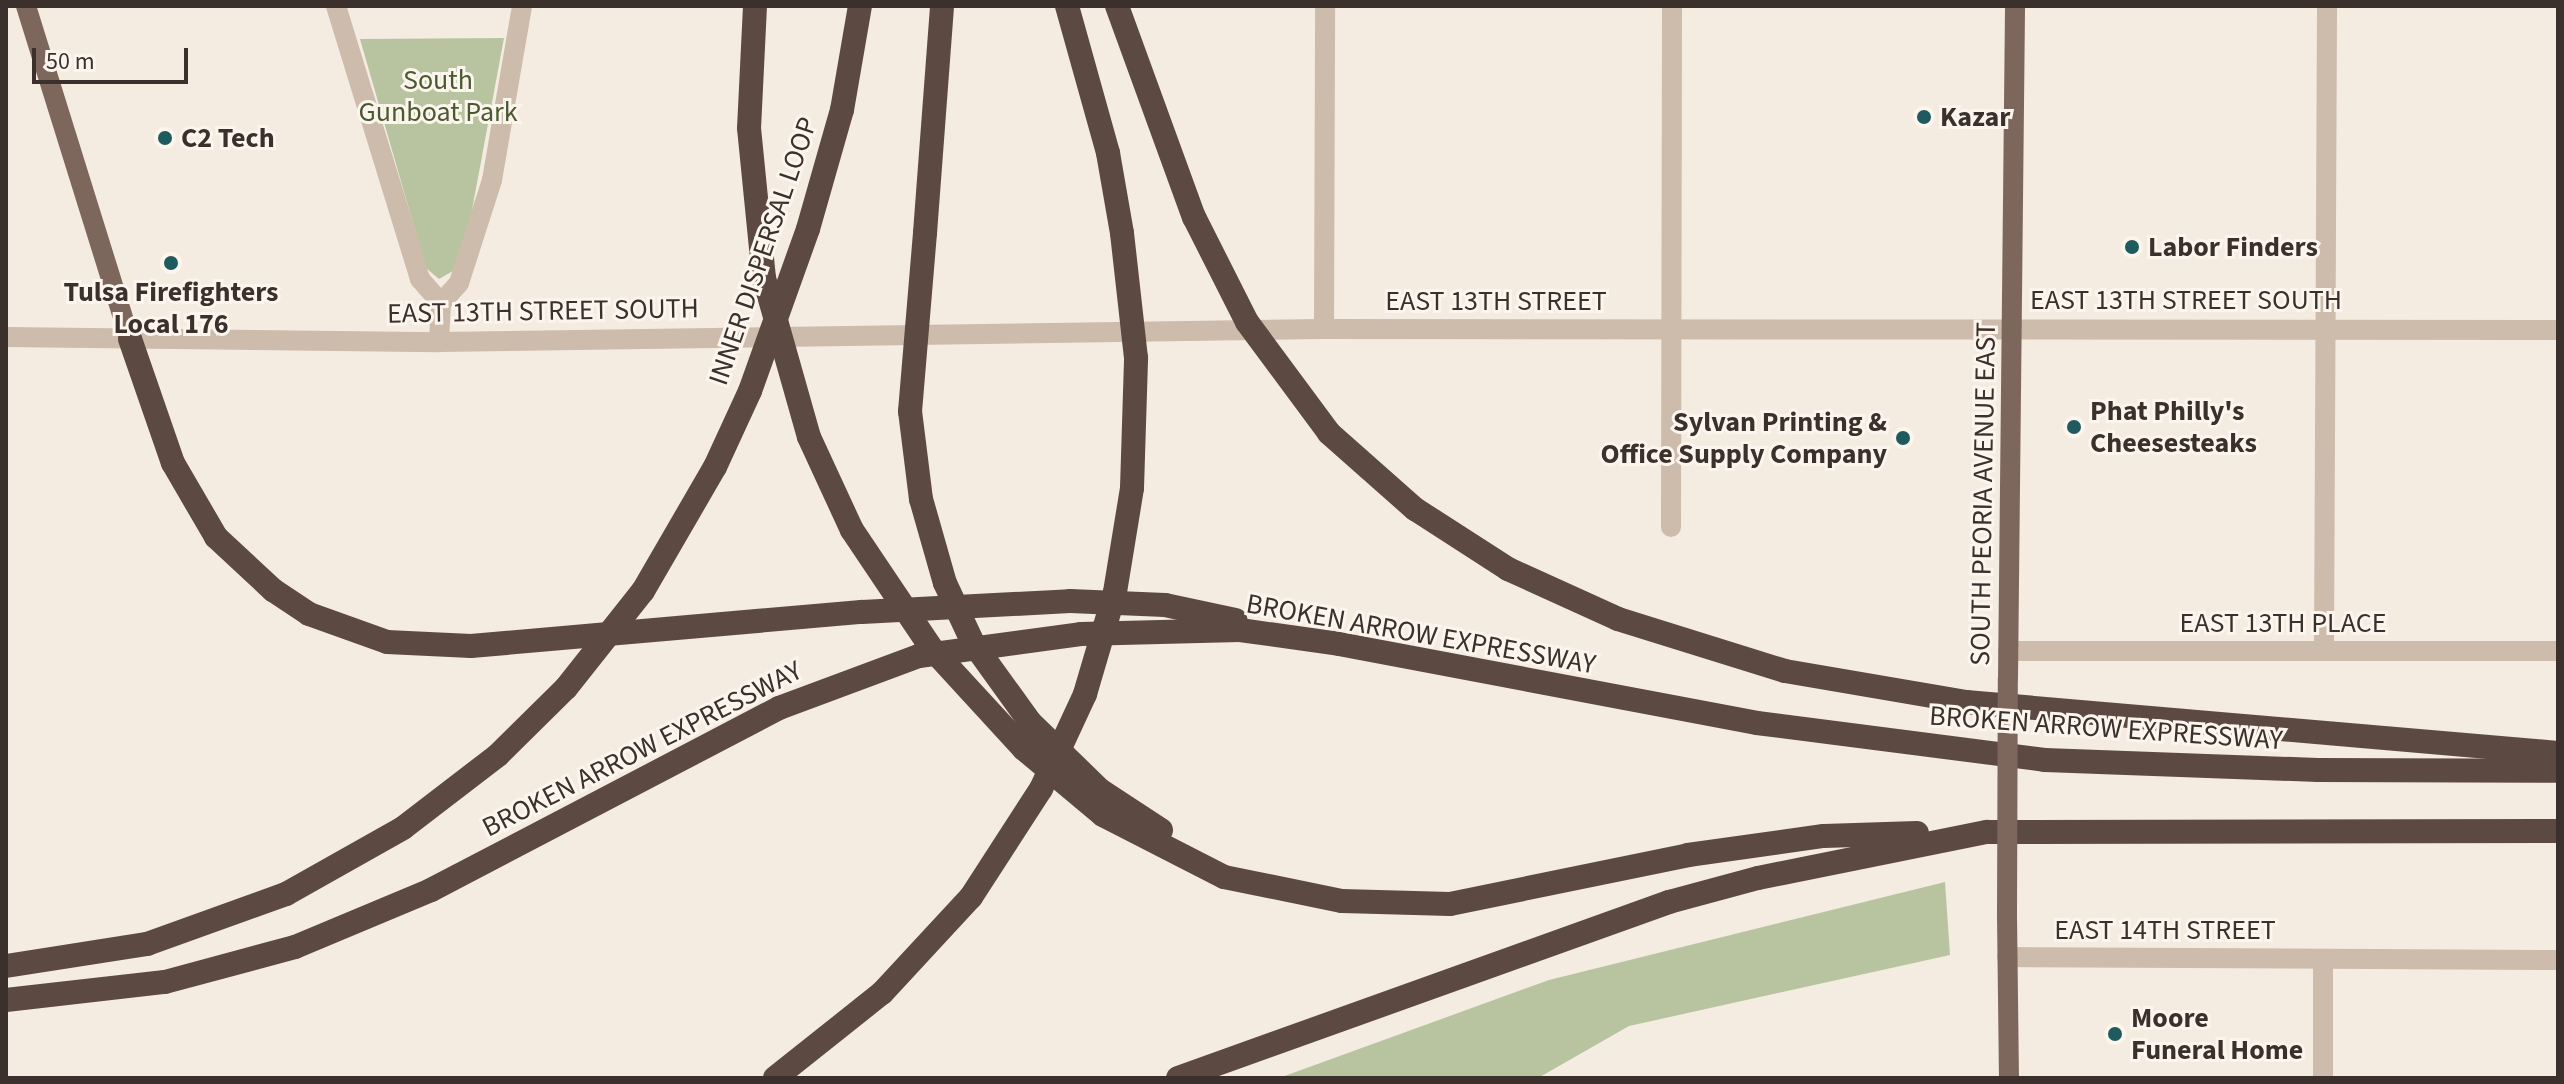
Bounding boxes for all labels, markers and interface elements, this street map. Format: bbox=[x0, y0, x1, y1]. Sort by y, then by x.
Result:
scale bar bbox=[36, 32, 192, 82]
text: 50 m bbox=[46, 44, 95, 79]
park label: South Gunboat Park bbox=[358, 63, 518, 129]
place label: Kazar bbox=[1940, 100, 2010, 134]
marker: Kazar bbox=[1915, 108, 1933, 126]
street label: INNER DISPERSAL LOOP bbox=[701, 113, 825, 389]
place label: C2 Tech bbox=[181, 121, 275, 155]
marker: C2 Tech bbox=[156, 129, 174, 147]
place label: Labor Finders bbox=[2148, 230, 2318, 264]
marker: Labor Finders bbox=[2123, 238, 2141, 256]
marker: Tulsa Firefighters Local 176 bbox=[162, 254, 180, 272]
place label: Tulsa Firefighters Local 176 bbox=[64, 275, 278, 341]
street label: EAST 13TH STREET SOUTH bbox=[2030, 283, 2342, 317]
street label: EAST 13TH STREET bbox=[1385, 284, 1607, 318]
street label: EAST 13TH STREET SOUTH bbox=[387, 291, 699, 331]
street label: SOUTH PEORIA AVENUE EAST bbox=[1963, 322, 2003, 666]
place label: Phat Philly's Cheesesteaks bbox=[2090, 394, 2257, 460]
place label: Sylvan Printing & Office Supply Company bbox=[1601, 405, 1887, 471]
marker: Phat Philly's Cheesesteaks bbox=[2065, 418, 2083, 436]
marker: Sylvan Printing & Office Supply Company bbox=[1894, 429, 1912, 447]
street label: BROKEN ARROW EXPRESSWAY bbox=[1244, 587, 1598, 681]
street label: EAST 13TH PLACE bbox=[2180, 606, 2386, 640]
street label: BROKEN ARROW EXPRESSWAY bbox=[477, 654, 807, 844]
street label: BROKEN ARROW EXPRESSWAY bbox=[1928, 699, 2284, 757]
street label: EAST 14TH STREET bbox=[2054, 913, 2276, 947]
place label: Moore Funeral Home bbox=[2131, 1001, 2303, 1067]
marker: Moore Funeral Home bbox=[2106, 1025, 2124, 1043]

